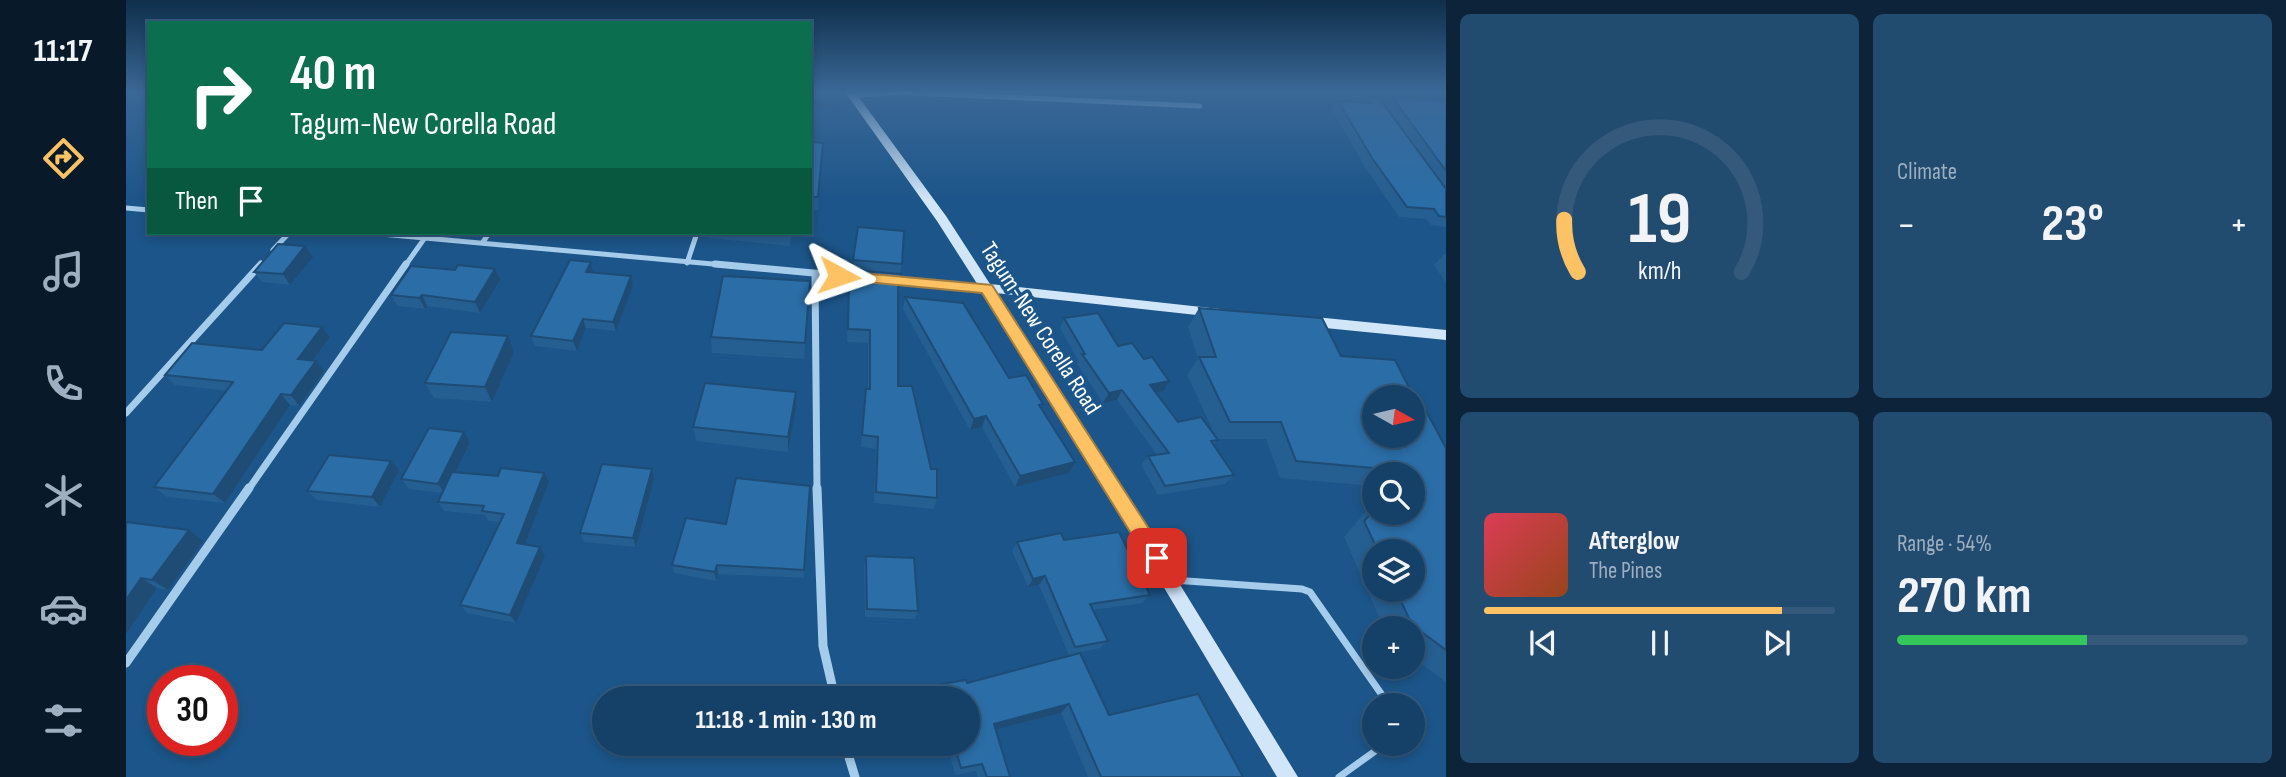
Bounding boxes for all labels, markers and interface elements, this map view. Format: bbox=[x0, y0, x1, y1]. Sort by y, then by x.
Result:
text: 11:17 bbox=[34, 32, 92, 71]
text: 40 m bbox=[290, 45, 376, 104]
icon: right bbox=[175, 49, 266, 140]
text: Tagum-New Corella Road bbox=[290, 105, 556, 144]
icon: directions bbox=[39, 134, 88, 183]
text: Climate bbox=[1897, 158, 1957, 186]
text: 19 bbox=[1628, 176, 1691, 264]
icon: arrive bbox=[232, 182, 270, 220]
text: Then bbox=[175, 186, 218, 217]
text: 23° bbox=[2041, 193, 2104, 256]
text: − bbox=[1897, 203, 1916, 248]
text: + bbox=[2229, 203, 2248, 248]
street label: Tagum-New Corella Road bbox=[974, 237, 1107, 420]
position arrow bbox=[802, 239, 876, 313]
icon: music bbox=[39, 247, 88, 296]
text: km/h bbox=[1638, 256, 1681, 287]
icon: phone bbox=[39, 359, 88, 408]
north arrow bbox=[1362, 385, 1424, 448]
map controls bbox=[1362, 385, 1425, 756]
button: search bbox=[1362, 462, 1425, 525]
icon: climate bbox=[39, 471, 88, 520]
text: Afterglow bbox=[1589, 526, 1680, 557]
pin bbox=[1127, 528, 1187, 588]
text: Range · 54% bbox=[1897, 530, 1992, 558]
icon: arrive bbox=[1138, 539, 1176, 577]
button: layers bbox=[1362, 539, 1425, 602]
text: The Pines bbox=[1589, 557, 1662, 585]
text: 270 km bbox=[1897, 565, 2032, 628]
icon: car bbox=[39, 584, 88, 633]
button: + bbox=[1362, 616, 1425, 679]
icon: previous bbox=[1524, 624, 1562, 662]
icon: pause bbox=[1641, 624, 1679, 662]
icon: next bbox=[1758, 624, 1796, 662]
speed limit sign: 30 bbox=[147, 665, 238, 756]
button: − bbox=[1362, 693, 1425, 756]
icon: filters bbox=[39, 696, 88, 745]
text: 11:18 · 1 min · 130 m bbox=[695, 705, 877, 736]

